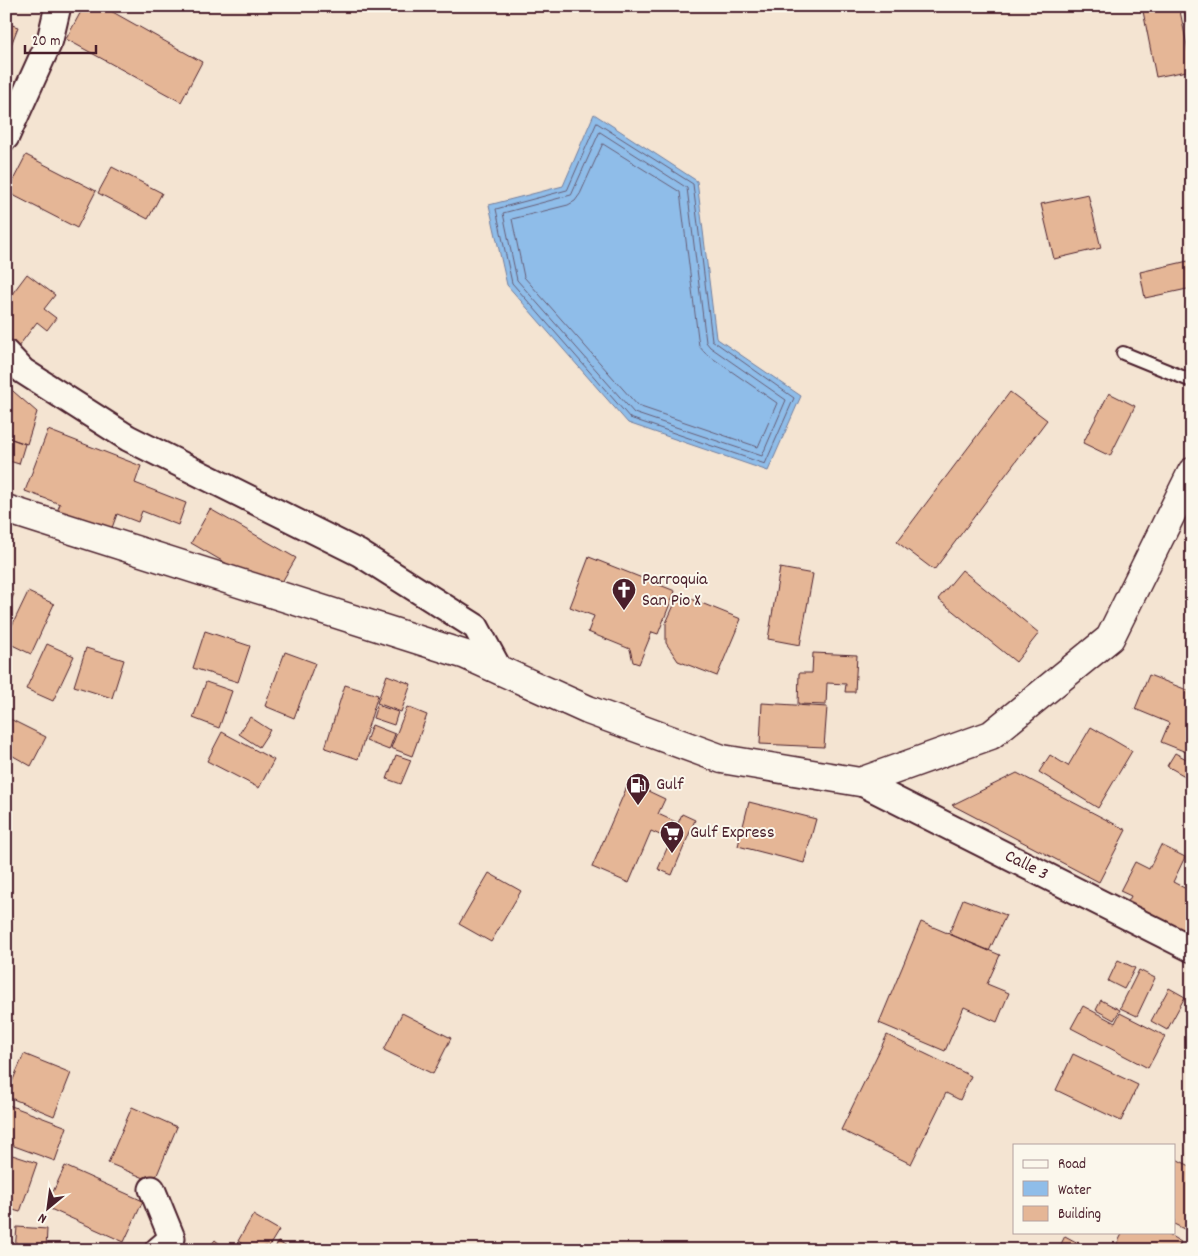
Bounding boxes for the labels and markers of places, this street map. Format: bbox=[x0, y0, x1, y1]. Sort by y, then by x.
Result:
place label: Parroquia San Pio X bbox=[642, 568, 708, 614]
church icon: Parroquia San Pio X bbox=[611, 577, 637, 611]
fuel station icon: Gulf bbox=[625, 772, 651, 806]
place label: Gulf bbox=[656, 773, 684, 798]
supermarket icon: Gulf Express bbox=[659, 820, 685, 854]
place label: Gulf Express bbox=[690, 821, 775, 846]

